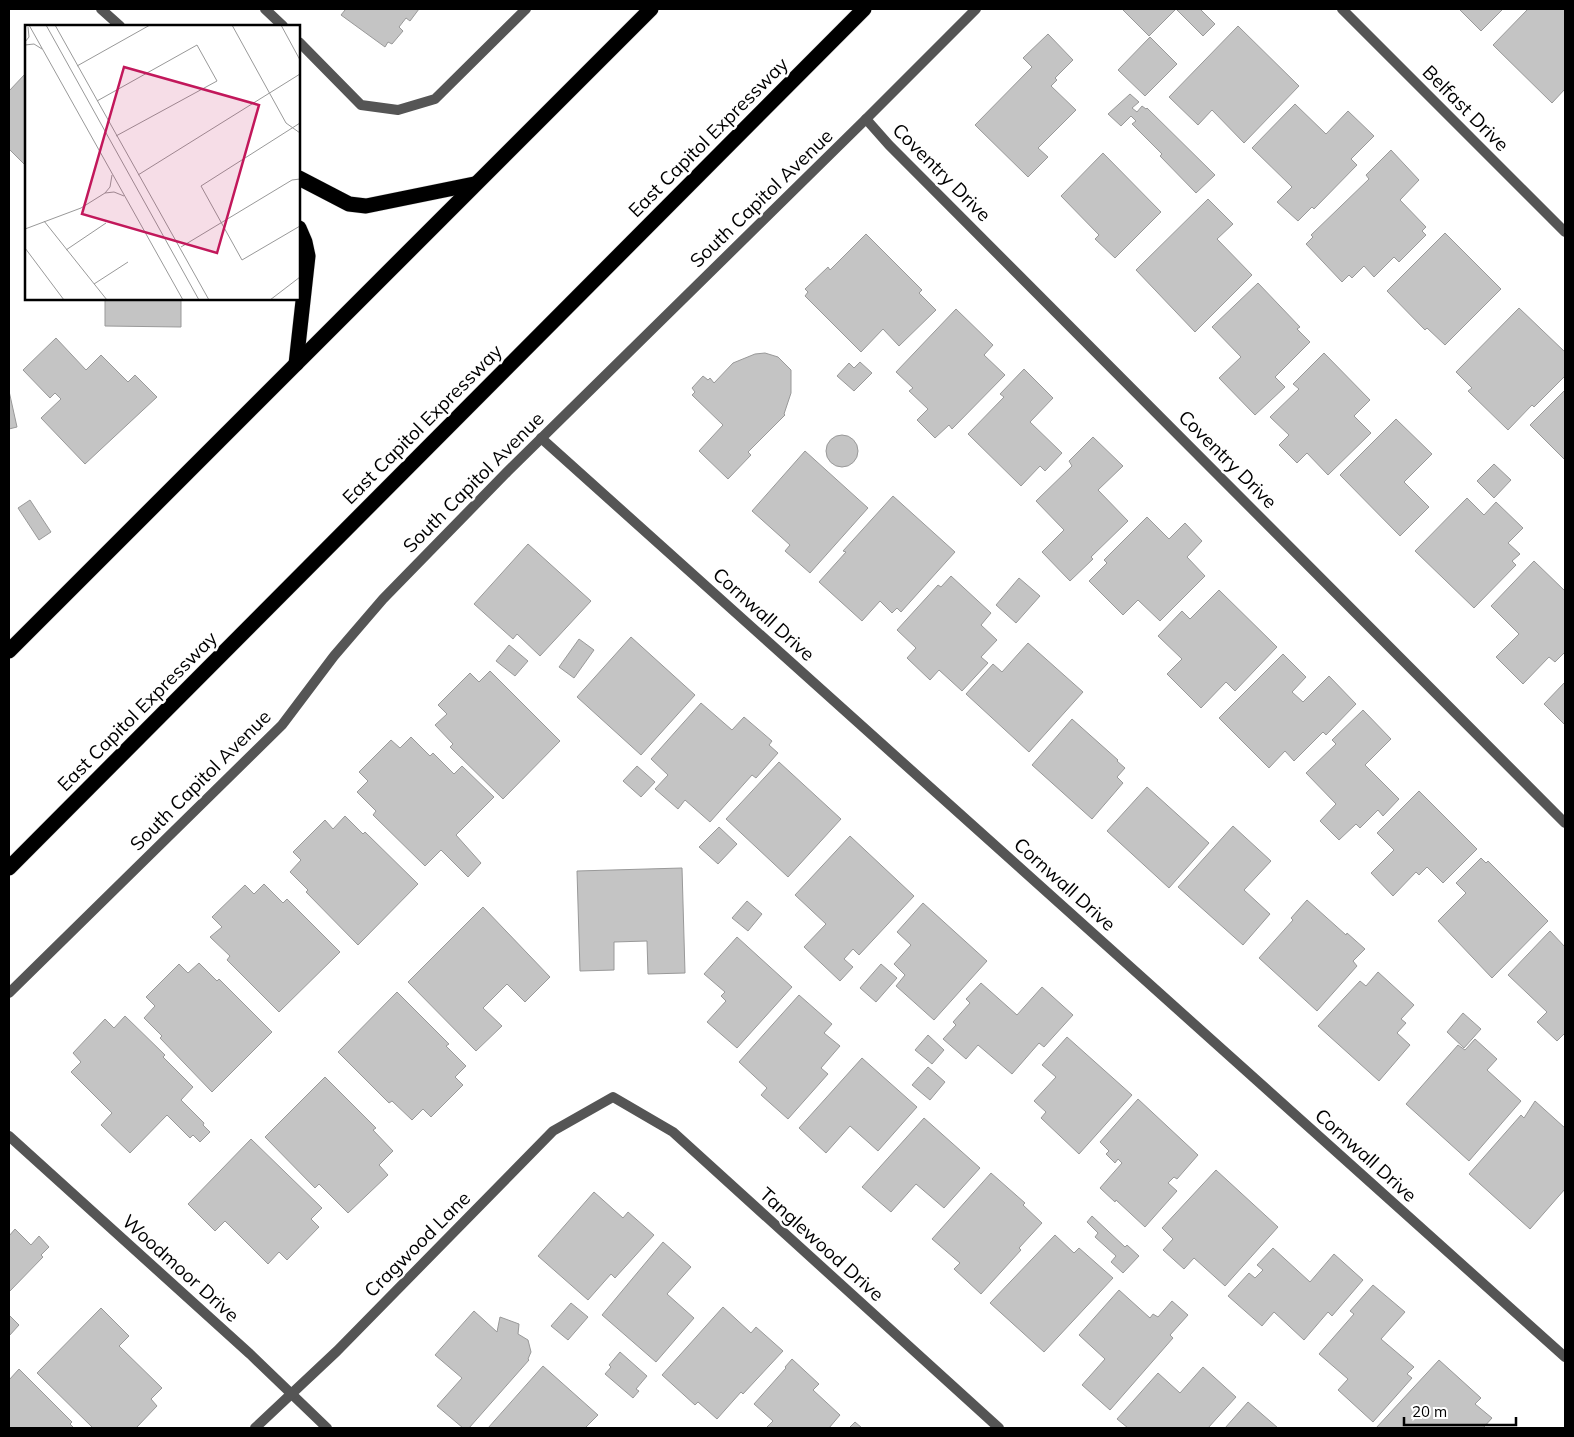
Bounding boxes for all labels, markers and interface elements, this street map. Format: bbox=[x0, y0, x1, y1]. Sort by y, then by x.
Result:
inset map bbox=[25, 25, 300, 300]
street label: East Capitol Expressway bbox=[623, 52, 793, 222]
street label: Belfast Drive bbox=[1418, 60, 1514, 156]
street label: Coventry Drive bbox=[888, 118, 996, 226]
street label: South Capitol Avenue bbox=[685, 124, 837, 272]
street label: East Capitol Expressway bbox=[337, 339, 507, 509]
street label: Coventry Drive bbox=[1174, 405, 1282, 513]
street label: South Capitol Avenue bbox=[398, 407, 548, 557]
street label: Cornwall Drive bbox=[708, 562, 820, 666]
street label: East Capitol Expressway bbox=[52, 626, 222, 796]
street label: South Capitol Avenue bbox=[125, 705, 275, 855]
street label: Cornwall Drive bbox=[1009, 832, 1121, 936]
street label: Cornwall Drive bbox=[1310, 1103, 1422, 1207]
street label: Tanglewood Drive bbox=[755, 1182, 889, 1306]
street label: Cragwood Lane bbox=[359, 1186, 475, 1302]
street label: Woodmoor Drive bbox=[118, 1209, 244, 1327]
scale bar bbox=[1404, 1394, 1516, 1426]
text: 20 m bbox=[1412, 1402, 1447, 1421]

